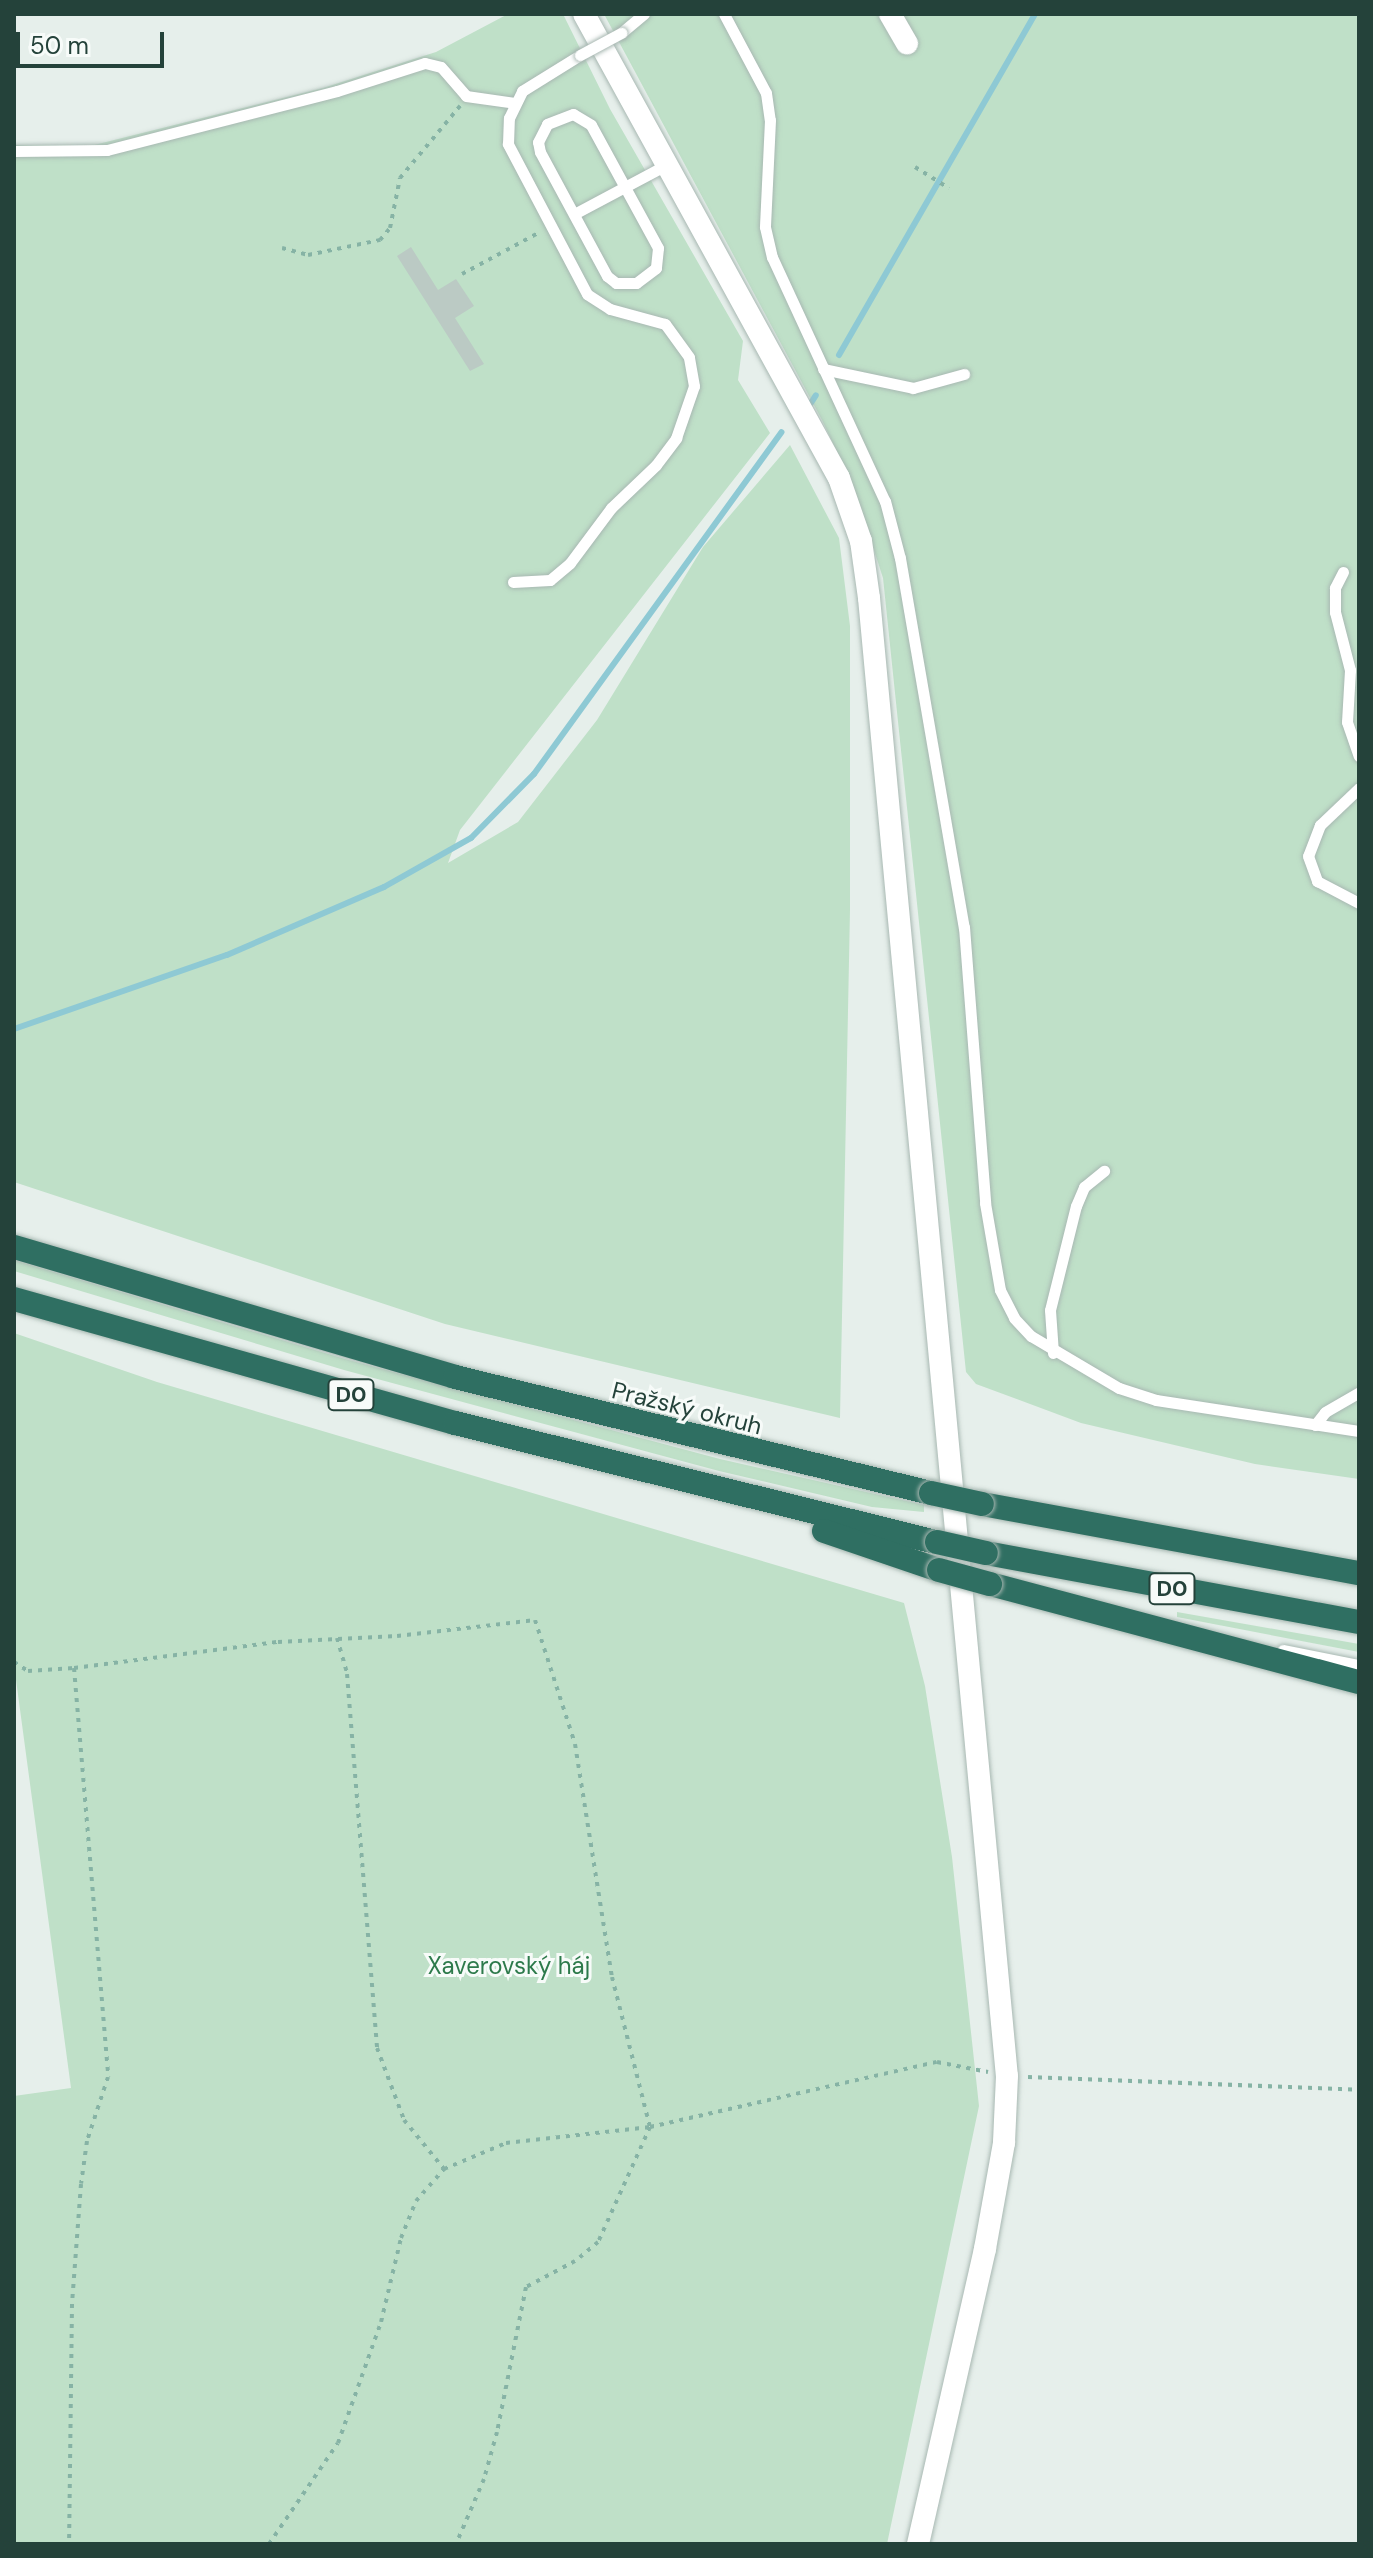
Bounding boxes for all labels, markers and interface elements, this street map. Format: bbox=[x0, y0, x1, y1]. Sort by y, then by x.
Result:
scale bar bbox=[20, 16, 168, 66]
text: 50 m bbox=[30, 30, 89, 61]
street label: Pražský okruh bbox=[609, 1375, 765, 1441]
road number: D0 bbox=[327, 1377, 375, 1413]
road number: D0 bbox=[1148, 1571, 1196, 1607]
park label: Xaverovský háj bbox=[428, 1952, 590, 1980]

